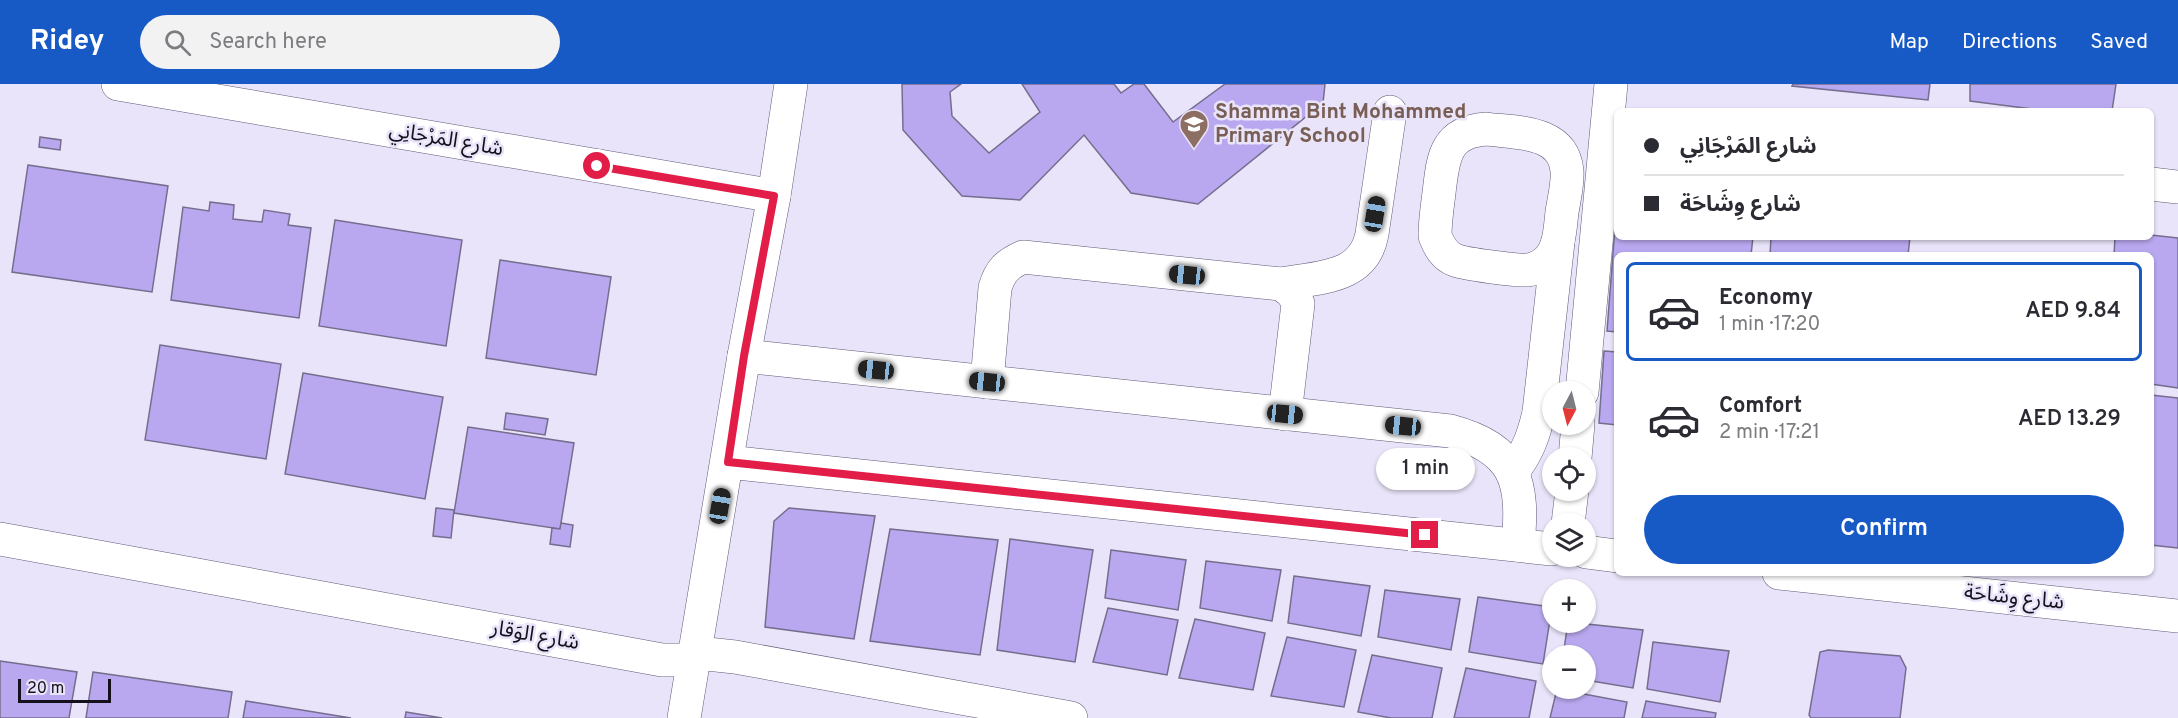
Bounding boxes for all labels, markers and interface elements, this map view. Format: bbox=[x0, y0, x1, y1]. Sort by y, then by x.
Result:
search box bbox=[140, 15, 560, 69]
text: Ridey bbox=[30, 24, 104, 60]
icon: search bbox=[161, 26, 194, 59]
text: Search here bbox=[209, 29, 327, 56]
text: Map bbox=[1889, 29, 1929, 56]
text: Directions bbox=[1962, 29, 2057, 56]
text: Saved bbox=[2090, 29, 2148, 56]
place label: Shamma Bint Mohammed Primary School bbox=[1215, 99, 1466, 150]
school or university icon: Shamma Bint Mohammed Primary School bbox=[1178, 108, 1210, 150]
street label: شارع المَرْجَانِي bbox=[387, 117, 505, 164]
text: شارع المَرْجَانِي bbox=[1680, 134, 1817, 161]
route start bbox=[583, 152, 610, 179]
text: شارع وِشَاحَة bbox=[1680, 192, 1801, 219]
car bbox=[1363, 195, 1387, 233]
car bbox=[1168, 264, 1206, 286]
icon: car bbox=[1647, 285, 1701, 339]
text: Economy bbox=[1719, 285, 1813, 312]
text: AED 9.84 bbox=[2025, 298, 2121, 325]
text: 1 min · 17:20 bbox=[1719, 312, 1820, 338]
car bbox=[857, 359, 895, 381]
car bbox=[968, 371, 1006, 393]
north arrow bbox=[1542, 381, 1596, 435]
map controls bbox=[1542, 381, 1596, 699]
icon: car bbox=[1647, 393, 1701, 447]
text: Comfort bbox=[1719, 393, 1802, 420]
car bbox=[1266, 403, 1304, 425]
text: AED 13.29 bbox=[2018, 406, 2121, 433]
car bbox=[1384, 415, 1422, 437]
text: 2 min · 17:21 bbox=[1719, 420, 1820, 446]
button: locate bbox=[1542, 447, 1596, 501]
callout: 1 min bbox=[1376, 448, 1474, 490]
text: 1 min bbox=[1402, 456, 1449, 482]
car bbox=[708, 487, 732, 525]
button: Confirm bbox=[1644, 495, 2124, 564]
button: layers bbox=[1542, 513, 1596, 567]
route end bbox=[1411, 521, 1438, 548]
street label: شارع وِشَاحَة bbox=[1963, 578, 2065, 618]
button: + bbox=[1542, 579, 1596, 633]
street label: شارع الوَقار bbox=[488, 615, 581, 657]
button: − bbox=[1542, 645, 1596, 699]
scale bar bbox=[18, 676, 111, 704]
text: 20 m bbox=[27, 679, 64, 699]

